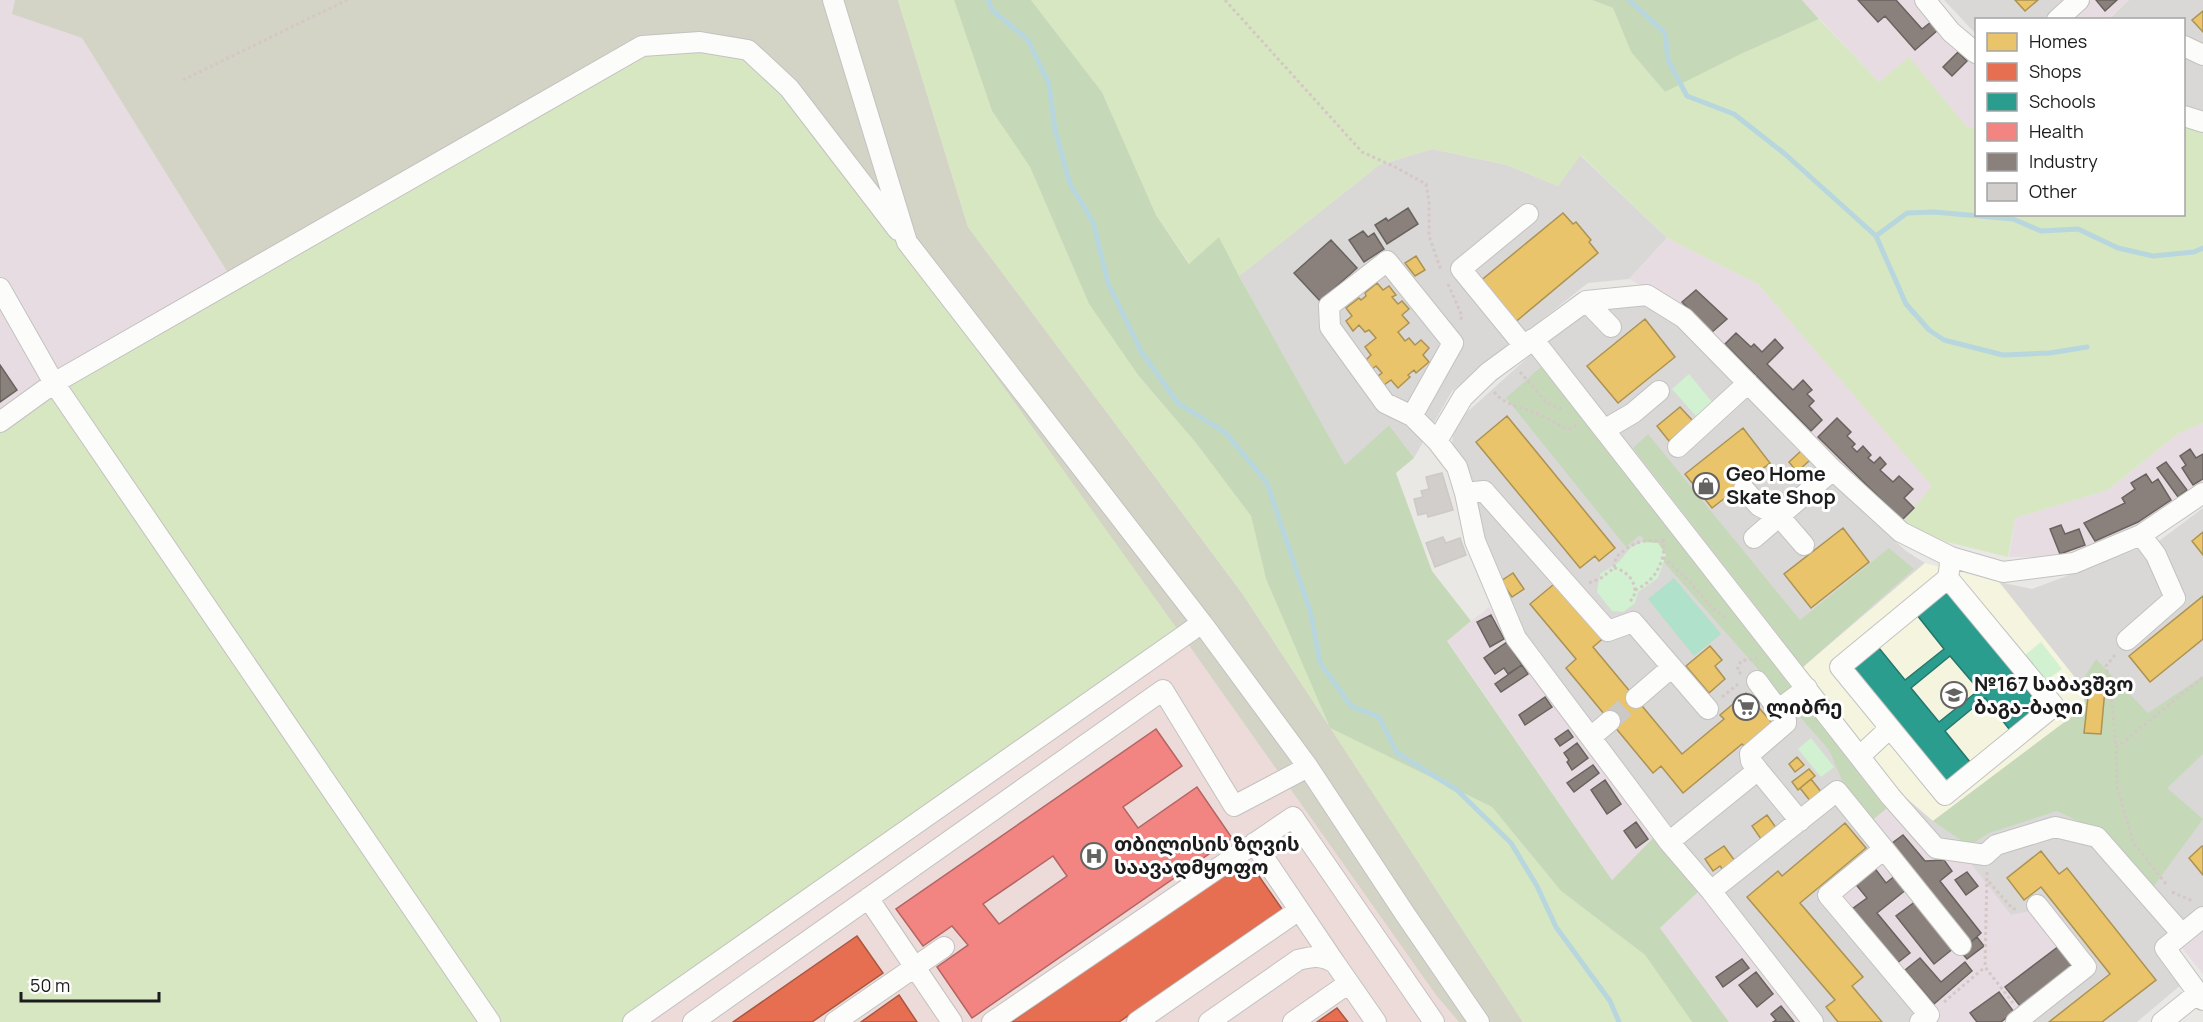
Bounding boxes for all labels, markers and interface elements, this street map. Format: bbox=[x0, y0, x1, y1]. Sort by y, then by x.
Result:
legend bbox=[1975, 18, 2185, 216]
text: Homes bbox=[2029, 29, 2087, 53]
text: Shops bbox=[2029, 59, 2081, 83]
text: Schools bbox=[2029, 89, 2096, 113]
text: Health bbox=[2029, 119, 2084, 143]
text: Industry bbox=[2029, 149, 2098, 173]
text: Other bbox=[2029, 179, 2077, 203]
place label: Geo Home Skate Shop bbox=[1726, 460, 1836, 510]
shop icon: Geo Home Skate Shop bbox=[1691, 471, 1721, 501]
place label: №167 საბავშვო ბაგა-ბაღი bbox=[1974, 670, 2133, 720]
school or university icon: №167 საბავშვო ბაგა-ბაღი bbox=[1939, 680, 1969, 710]
supermarket icon: ლიბრე bbox=[1731, 692, 1761, 722]
place label: ლიბრე bbox=[1766, 693, 1843, 720]
place label: თბილისის ზღვის საავადმყოფო bbox=[1114, 830, 1300, 880]
hospital icon: თბილისის ზღვის საავადმყოფო bbox=[1079, 841, 1109, 871]
scale bar bbox=[21, 965, 159, 1003]
text: 50 m bbox=[30, 973, 70, 997]

